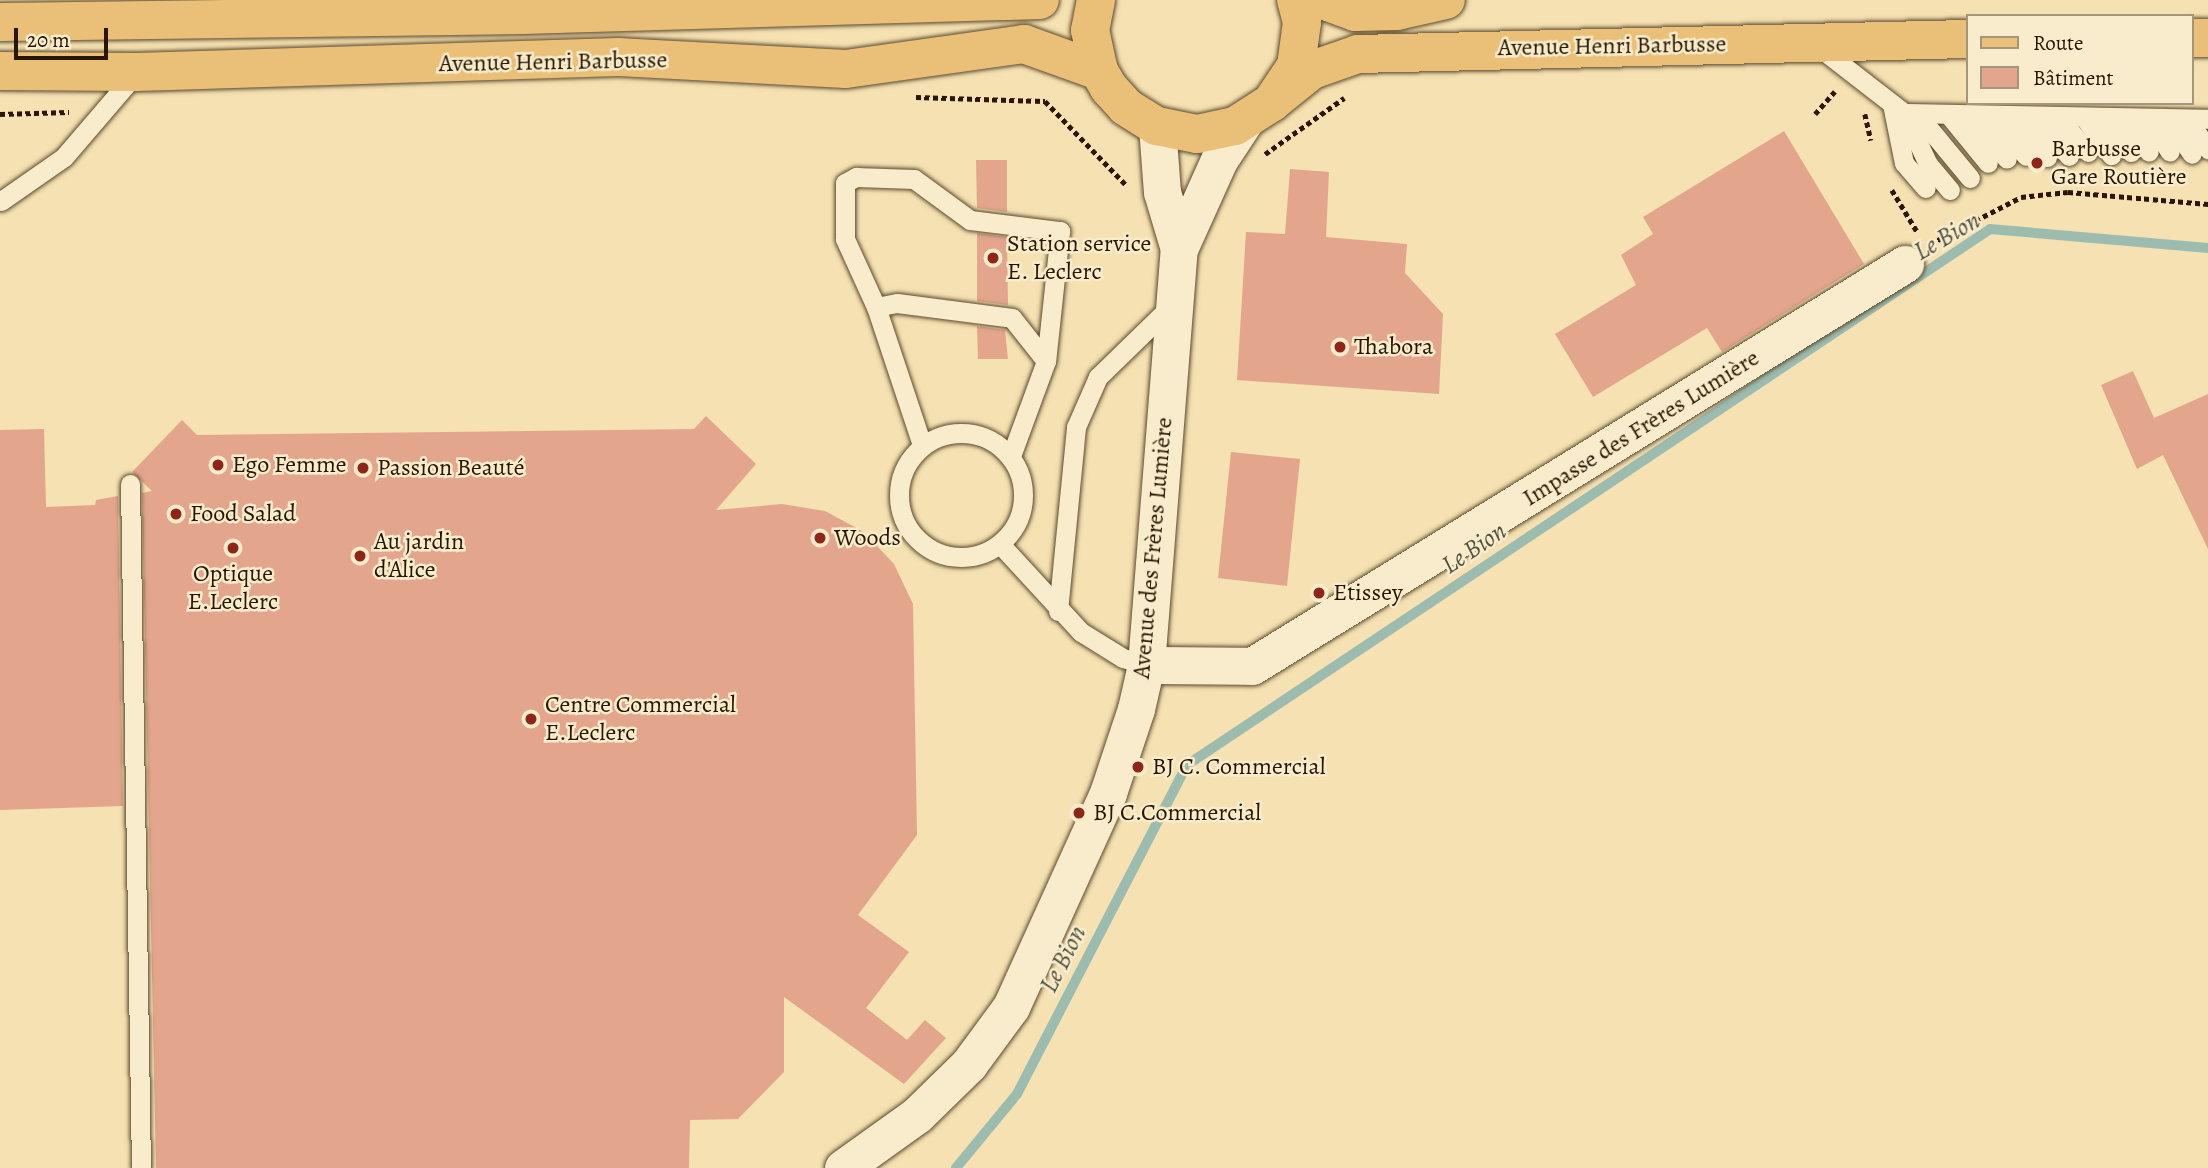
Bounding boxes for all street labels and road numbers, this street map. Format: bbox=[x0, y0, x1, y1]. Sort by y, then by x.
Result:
street label: Avenue Henri Barbusse bbox=[1498, 30, 1726, 62]
street label: Avenue Henri Barbusse bbox=[439, 46, 667, 78]
street label: Impasse des Frères Lumière bbox=[1518, 343, 1764, 513]
street label: Avenue des Frères Lumière bbox=[1127, 416, 1179, 680]

